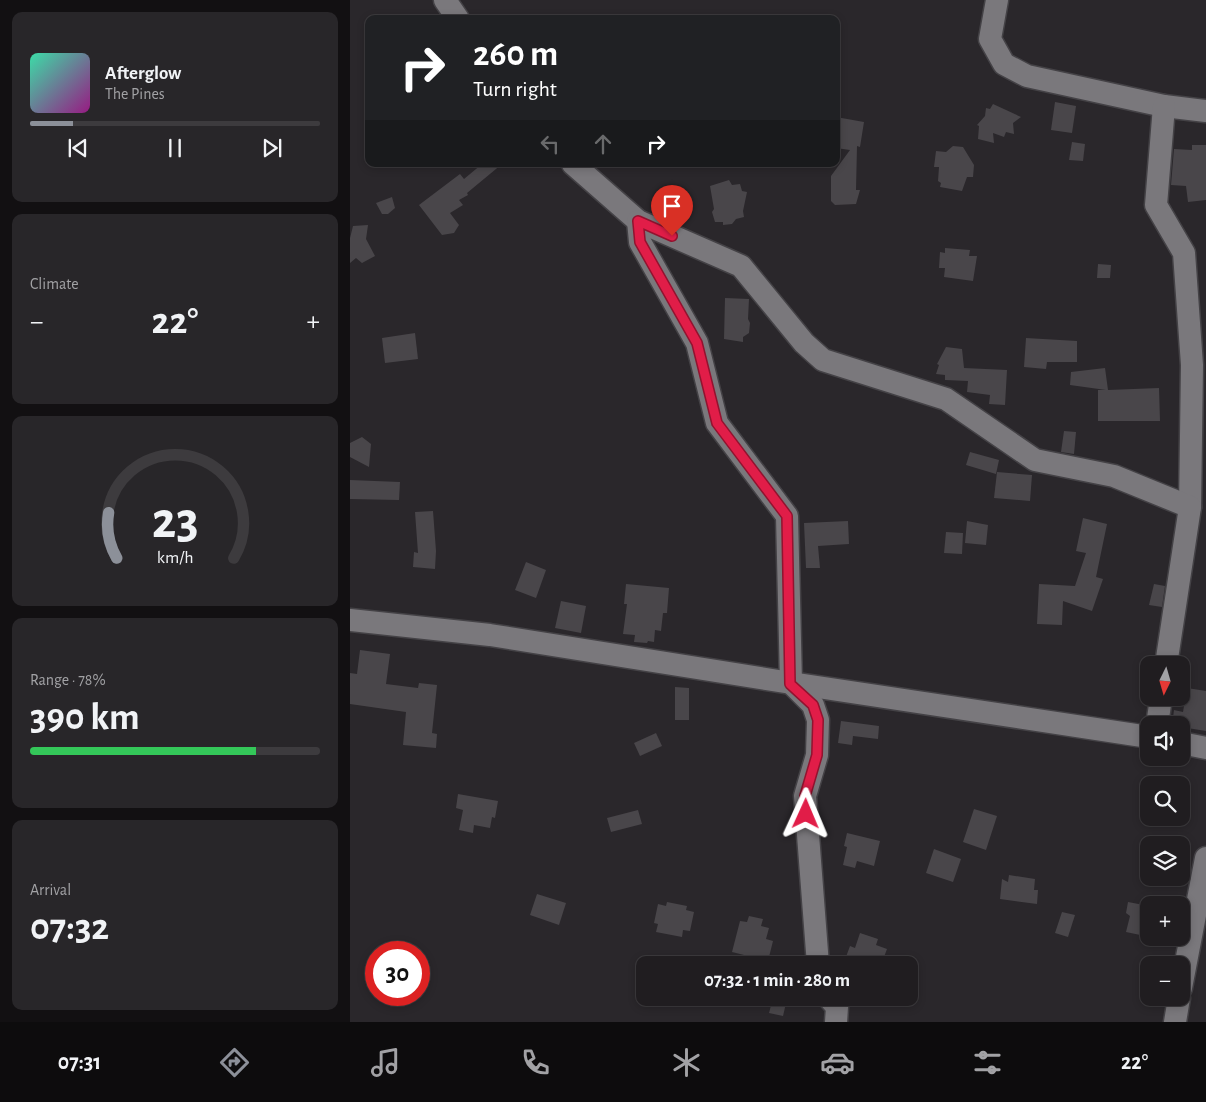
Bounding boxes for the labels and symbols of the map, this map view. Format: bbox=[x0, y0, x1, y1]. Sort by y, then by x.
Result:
pin bbox=[651, 185, 693, 236]
north arrow bbox=[1140, 656, 1190, 706]
position arrow bbox=[779, 787, 831, 839]
speed limit sign: 30 bbox=[365, 941, 430, 1006]

